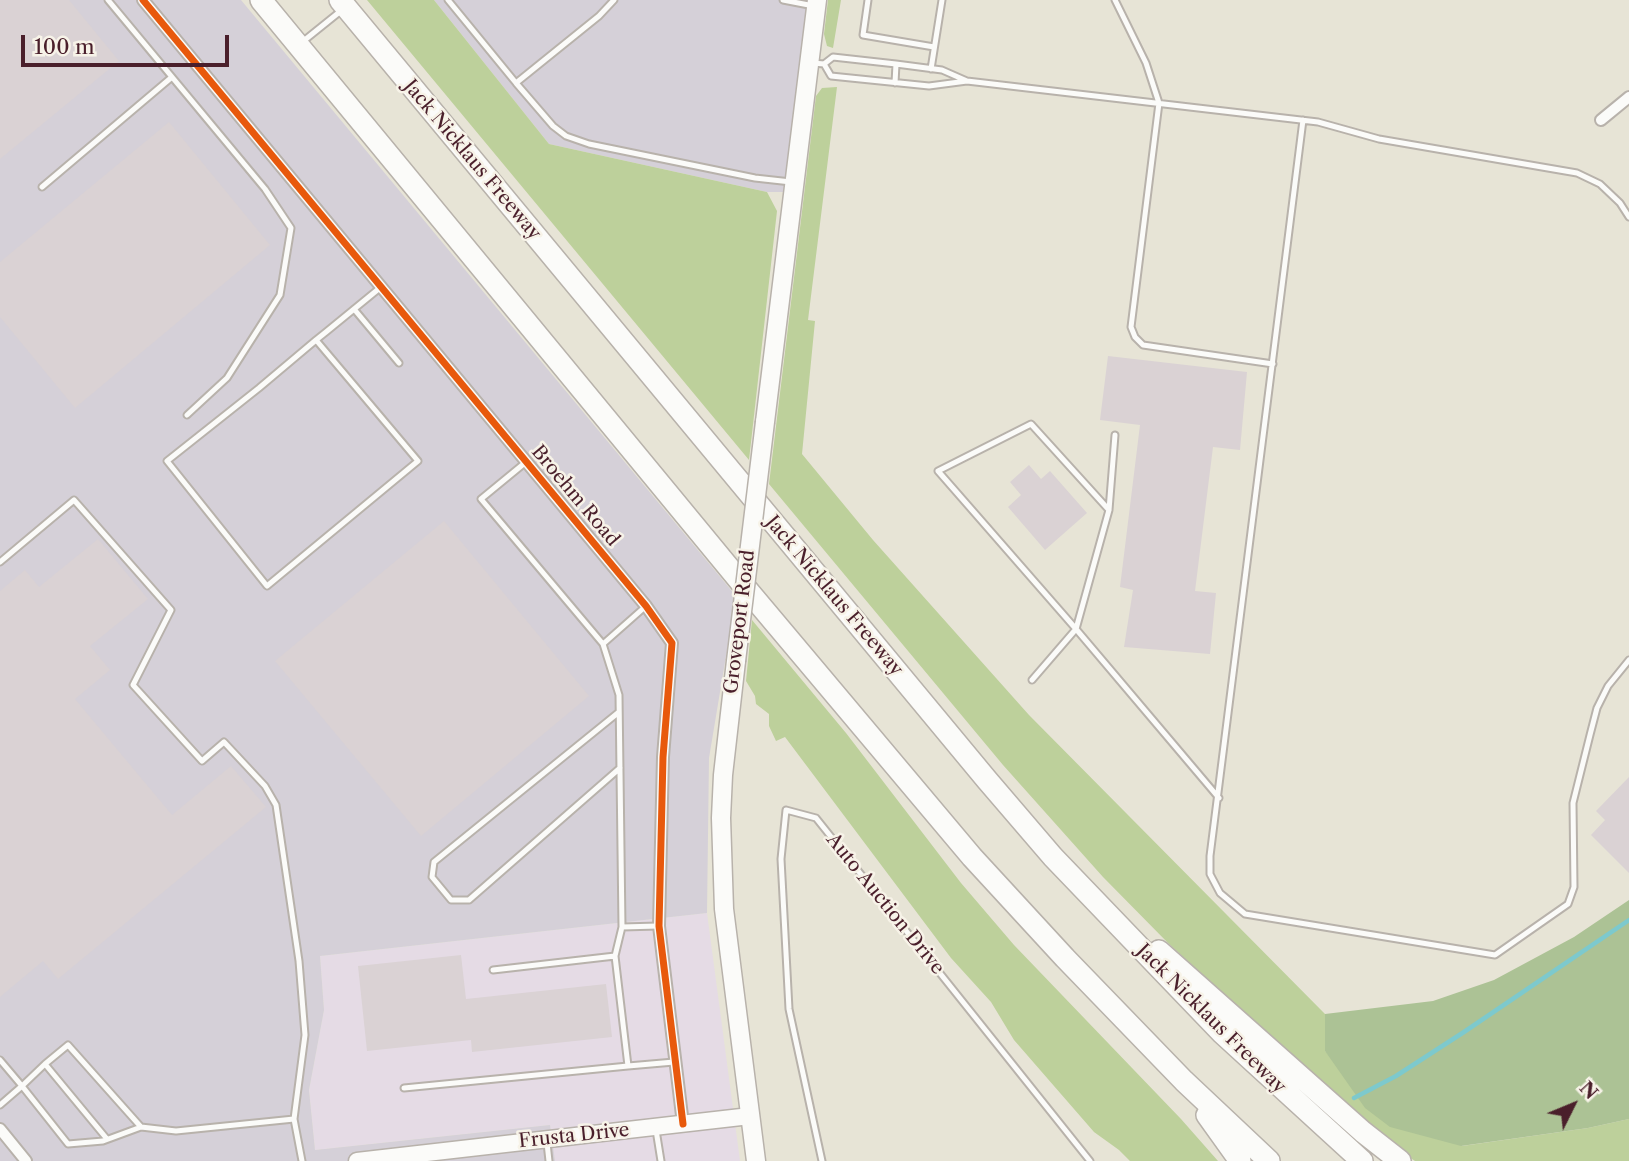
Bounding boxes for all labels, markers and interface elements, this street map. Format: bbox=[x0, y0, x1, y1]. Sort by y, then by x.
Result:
scale bar bbox=[24, 21, 233, 65]
text: 100 m bbox=[34, 34, 95, 59]
street label: Jack Nicklaus Freeway bbox=[398, 75, 546, 245]
street label: Broehm Road bbox=[526, 441, 624, 551]
street label: Jack Nicklaus Freeway bbox=[760, 511, 908, 681]
street label: Groveport Road bbox=[720, 549, 760, 695]
street label: Auto Auction Drive bbox=[821, 829, 949, 979]
street label: Jack Nicklaus Freeway bbox=[1132, 940, 1290, 1098]
north arrow bbox=[1538, 1070, 1608, 1140]
text: N bbox=[1575, 1076, 1603, 1104]
street label: Frusta Drive bbox=[517, 1119, 631, 1153]

